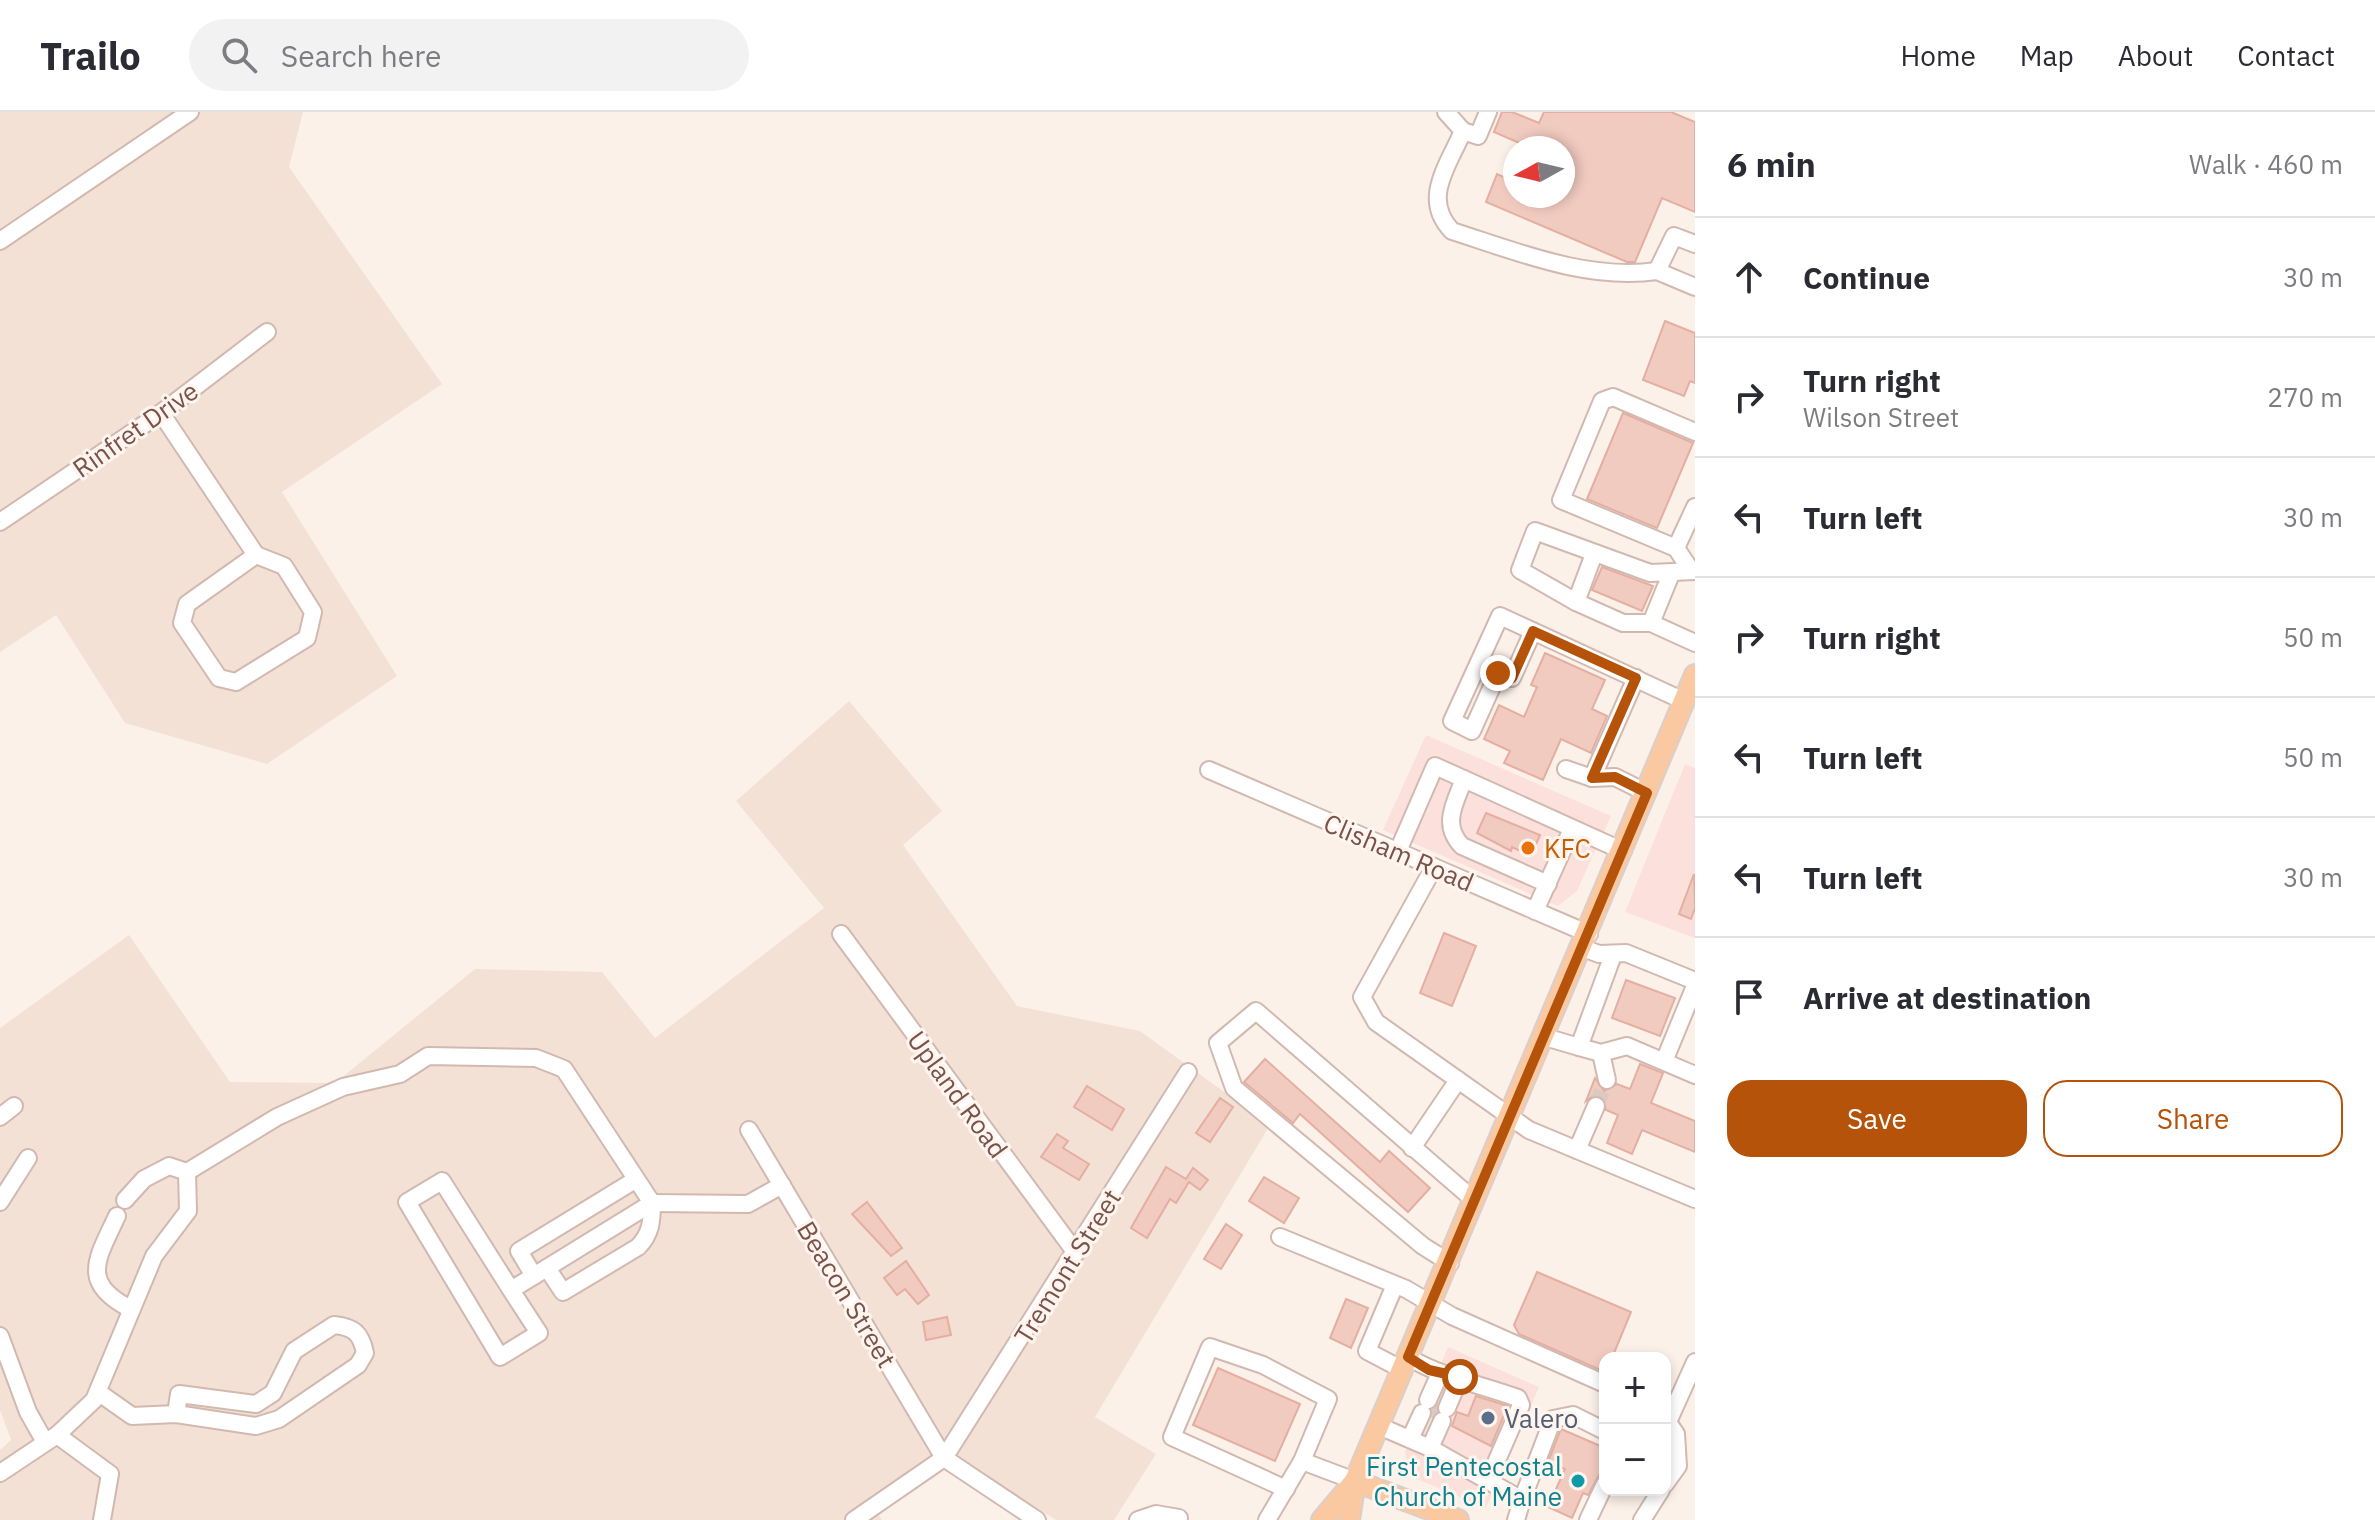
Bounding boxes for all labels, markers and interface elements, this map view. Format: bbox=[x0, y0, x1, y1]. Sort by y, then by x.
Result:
search box bbox=[189, 19, 749, 91]
text: Trailo bbox=[40, 31, 141, 80]
icon: search bbox=[217, 33, 261, 77]
text: Search here bbox=[281, 36, 442, 75]
text: Home bbox=[1900, 37, 1976, 74]
text: Map bbox=[2020, 37, 2074, 74]
text: About bbox=[2118, 37, 2193, 74]
text: Contact bbox=[2237, 37, 2335, 74]
north arrow bbox=[1503, 136, 1575, 208]
text: 6 min bbox=[1727, 142, 1816, 186]
text: Walk · 460 m bbox=[2189, 147, 2343, 181]
icon: ahead bbox=[1727, 255, 1771, 299]
text: Continue bbox=[1803, 258, 1930, 297]
text: 30 m bbox=[2283, 260, 2343, 294]
text: Turn right bbox=[1803, 361, 1941, 400]
street label: Rinfret Drive bbox=[66, 373, 204, 485]
icon: right bbox=[1727, 375, 1771, 419]
text: 270 m bbox=[2267, 380, 2343, 414]
text: Wilson Street bbox=[1803, 400, 1959, 434]
icon: left bbox=[1727, 495, 1771, 539]
text: Turn left bbox=[1803, 498, 1922, 537]
text: 30 m bbox=[2283, 500, 2343, 534]
icon: right bbox=[1727, 615, 1771, 659]
text: Turn right bbox=[1803, 618, 1941, 657]
text: 50 m bbox=[2283, 620, 2343, 654]
route end bbox=[1480, 655, 1516, 691]
icon: left bbox=[1727, 735, 1771, 779]
text: Turn left bbox=[1803, 738, 1922, 777]
text: 50 m bbox=[2283, 740, 2343, 774]
street label: Clisham Road bbox=[1319, 805, 1479, 899]
place label: KFC bbox=[1544, 831, 1591, 865]
marker: KFC bbox=[1519, 839, 1537, 857]
icon: left bbox=[1727, 855, 1771, 899]
text: Turn left bbox=[1803, 858, 1922, 897]
text: 30 m bbox=[2283, 860, 2343, 894]
icon: arrive bbox=[1727, 975, 1771, 1019]
text: Arrive at destination bbox=[1803, 978, 2091, 1017]
street label: Upland Road bbox=[900, 1024, 1016, 1164]
button: Save bbox=[1727, 1080, 2027, 1157]
button: Share bbox=[2043, 1080, 2343, 1157]
street label: Tremont Street bbox=[1006, 1182, 1128, 1350]
street label: Beacon Street bbox=[790, 1215, 904, 1373]
map controls bbox=[1599, 1352, 1671, 1496]
button: + bbox=[1599, 1352, 1671, 1424]
route start bbox=[1442, 1359, 1478, 1395]
place label: Valero bbox=[1504, 1401, 1578, 1435]
marker: Valero bbox=[1479, 1409, 1497, 1427]
button: − bbox=[1599, 1424, 1671, 1496]
place label: First Pentecostal Church of Maine bbox=[1366, 1449, 1562, 1513]
marker: First Pentecostal Church of Maine bbox=[1569, 1472, 1587, 1490]

